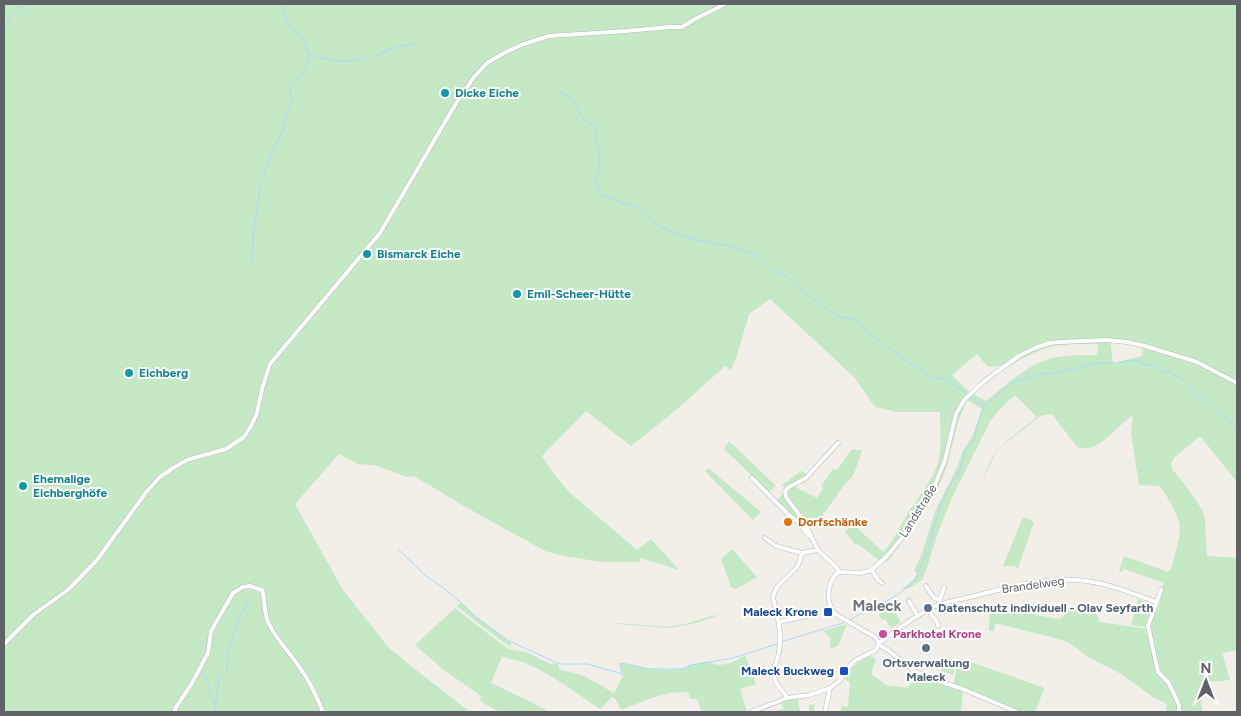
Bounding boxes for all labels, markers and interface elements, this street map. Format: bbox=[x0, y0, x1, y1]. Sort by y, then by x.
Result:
place label: Dicke Eiche bbox=[455, 86, 519, 100]
marker: Dicke Eiche bbox=[439, 87, 451, 99]
place label: Bismarck Eiche bbox=[377, 247, 461, 261]
marker: Bismarck Eiche bbox=[361, 248, 373, 260]
place label: Emil-Scheer-Hütte bbox=[527, 287, 631, 301]
marker: Emil-Scheer-Hütte bbox=[511, 288, 523, 300]
place label: Eichberg bbox=[139, 366, 188, 380]
marker: Eichberg bbox=[123, 367, 135, 379]
place label: Ehemalige Eichberghöfe bbox=[33, 472, 108, 500]
marker: Ehemalige Eichberghöfe bbox=[17, 480, 29, 492]
street label: Landstraße bbox=[896, 482, 940, 540]
place label: Dorfschänke bbox=[798, 515, 868, 529]
marker: Dorfschänke bbox=[782, 516, 794, 528]
street label: Brandelweg bbox=[1001, 574, 1065, 596]
district label: Maleck bbox=[852, 597, 902, 615]
place label: Datenschutz individuell - Olav Seyfarth bbox=[938, 601, 1153, 615]
marker: Datenschutz individuell - Olav Seyfarth bbox=[922, 602, 934, 614]
place label: Maleck Krone bbox=[743, 605, 818, 619]
marker: Maleck Krone bbox=[822, 606, 834, 618]
place label: Parkhotel Krone bbox=[893, 627, 982, 641]
marker: Parkhotel Krone bbox=[877, 628, 889, 640]
marker: Ortsverwaltung Maleck bbox=[920, 642, 932, 654]
place label: Ortsverwaltung Maleck bbox=[883, 656, 969, 684]
north arrow bbox=[1181, 656, 1231, 706]
text: N bbox=[1201, 660, 1211, 677]
place label: Maleck Buckweg bbox=[741, 664, 834, 678]
marker: Maleck Buckweg bbox=[838, 665, 850, 677]

